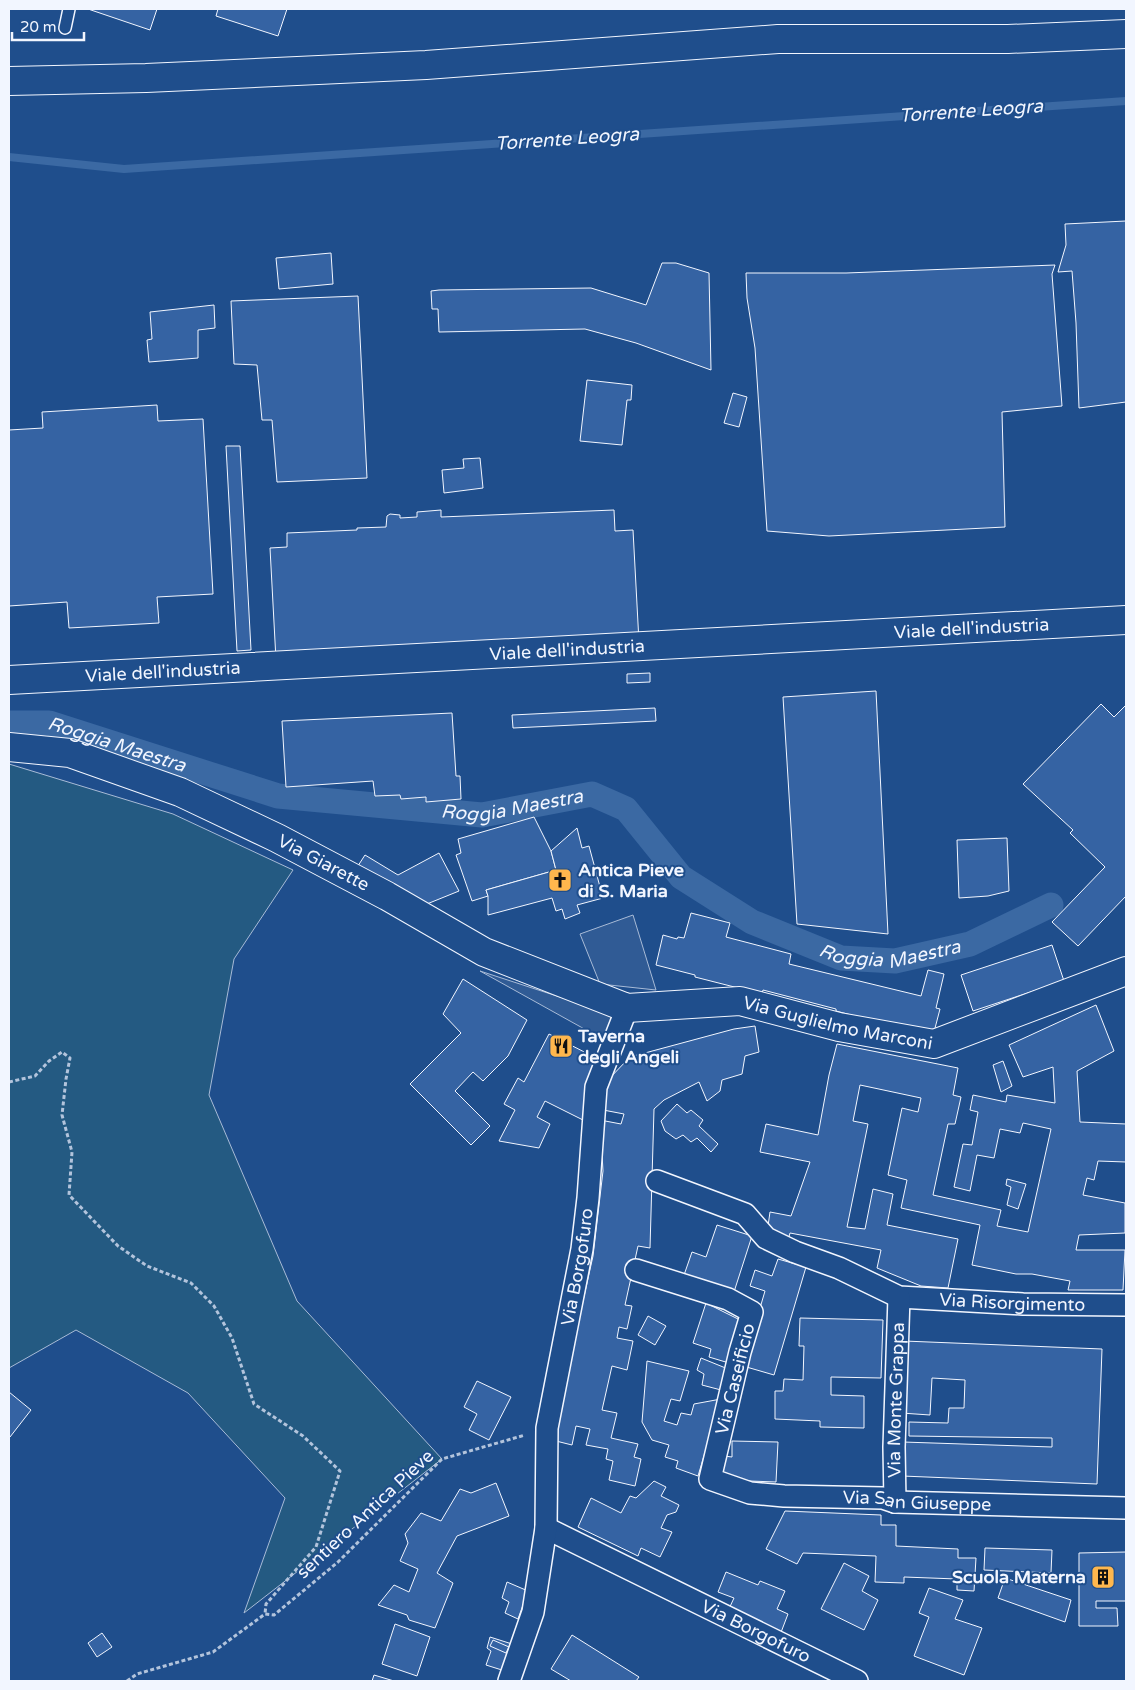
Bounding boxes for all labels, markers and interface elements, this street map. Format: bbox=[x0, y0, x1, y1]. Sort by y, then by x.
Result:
scale bar bbox=[12, 10, 85, 42]
text: 20 m bbox=[20, 18, 57, 36]
water label: Torrente Leogra bbox=[898, 95, 1045, 127]
water label: Torrente Leogra bbox=[494, 123, 641, 155]
street label: Viale dell'industria bbox=[893, 613, 1050, 643]
street label: Viale dell'industria bbox=[489, 635, 645, 665]
street label: Viale dell'industria bbox=[85, 657, 241, 687]
water label: Roggia Maestra bbox=[45, 712, 190, 777]
water label: Roggia Maestra bbox=[440, 785, 586, 827]
street label: Via Giarette bbox=[274, 829, 373, 896]
place label: Antica Pieve di S. Maria bbox=[578, 859, 684, 902]
church icon: Antica Pieve di S. Maria bbox=[547, 867, 573, 893]
water label: Roggia Maestra bbox=[816, 935, 964, 973]
street label: Via Guglielmo Marconi bbox=[741, 991, 934, 1055]
place label: Taverna degli Angeli bbox=[577, 1025, 679, 1068]
restaurant icon: Taverna degli Angeli bbox=[548, 1033, 574, 1059]
street label: Via Borgofuro bbox=[556, 1207, 598, 1328]
street label: Via Risorgimento bbox=[939, 1288, 1086, 1316]
street label: Via Caseificio bbox=[711, 1321, 759, 1437]
street label: Via Monte Grappa bbox=[883, 1322, 909, 1478]
street label: sentiero Antica Pieve bbox=[292, 1445, 438, 1583]
street label: Via San Giuseppe bbox=[843, 1486, 992, 1516]
building icon: Scuola Materna bbox=[1090, 1564, 1116, 1590]
place label: Scuola Materna bbox=[952, 1566, 1086, 1588]
street label: Via Borgofuro bbox=[698, 1595, 814, 1668]

